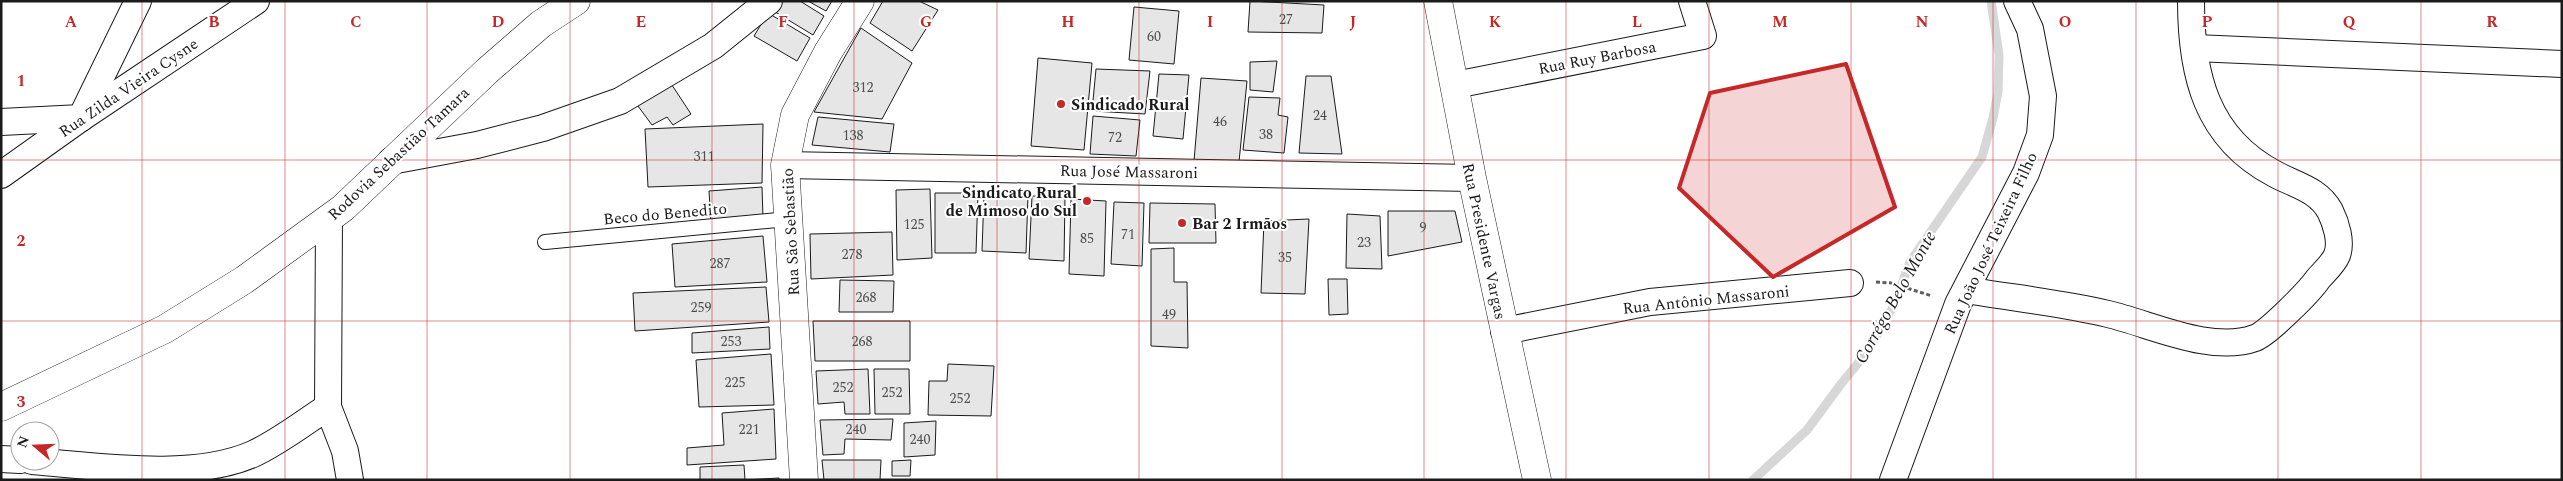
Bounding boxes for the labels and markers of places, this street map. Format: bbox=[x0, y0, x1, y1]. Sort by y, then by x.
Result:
place label: Sindicado Rural bbox=[1071, 93, 1189, 117]
marker: Sindicado Rural bbox=[1055, 98, 1067, 110]
place label: Sindicato Rural de Mimoso do Sul bbox=[946, 181, 1077, 223]
marker: Sindicato Rural de Mimoso do Sul bbox=[1081, 195, 1093, 207]
place label: Bar 2 Irmãos bbox=[1192, 212, 1287, 236]
marker: Bar 2 Irmãos bbox=[1176, 217, 1188, 229]

